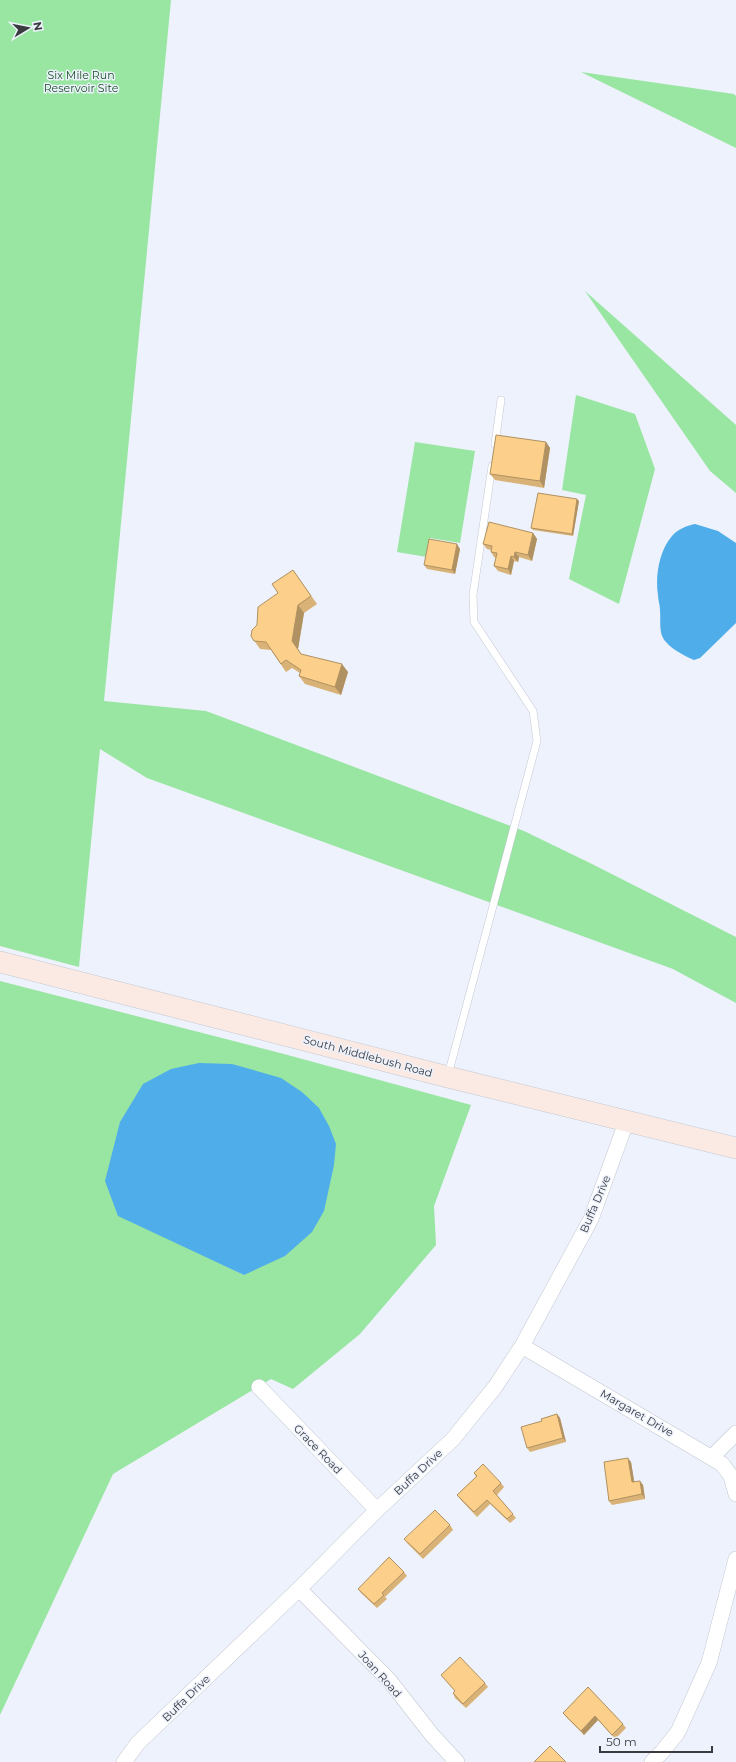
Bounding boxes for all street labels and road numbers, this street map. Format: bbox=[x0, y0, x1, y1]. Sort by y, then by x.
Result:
street label: South Middlebush Road bbox=[302, 1032, 434, 1080]
street label: Buffa Drive bbox=[577, 1173, 614, 1235]
street label: Margaret Drive bbox=[598, 1386, 676, 1440]
street label: Grace Road bbox=[291, 1421, 345, 1477]
street label: Buffa Drive bbox=[391, 1446, 445, 1498]
street label: Joan Road bbox=[355, 1647, 405, 1700]
street label: Buffa Drive bbox=[159, 1671, 213, 1724]

